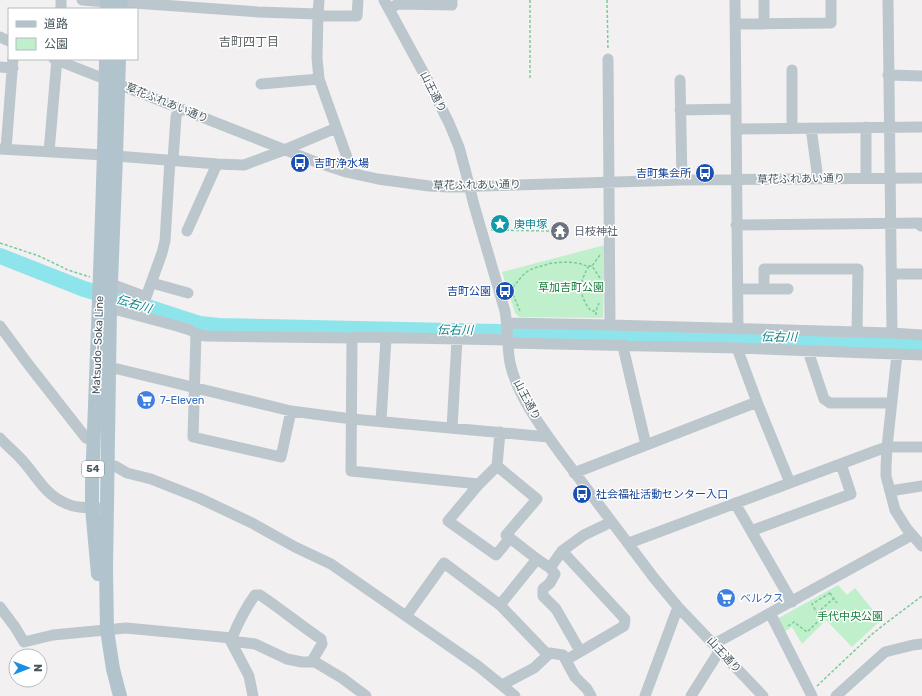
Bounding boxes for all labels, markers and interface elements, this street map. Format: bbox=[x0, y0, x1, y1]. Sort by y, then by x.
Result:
legend bbox=[8, 8, 138, 60]
text: 道路 bbox=[44, 17, 68, 31]
district label: 吉町四丁目 bbox=[219, 35, 279, 49]
text: 公園 bbox=[44, 37, 68, 51]
street label: 山王通り bbox=[417, 69, 449, 115]
street label: 草花ふれあい通り bbox=[124, 80, 210, 126]
bus stop icon: 吉町浄水場 bbox=[289, 152, 311, 174]
place label: 吉町浄水場 bbox=[314, 157, 369, 170]
bus stop icon: 吉町集会所 bbox=[694, 162, 716, 184]
place label: 吉町集会所 bbox=[636, 167, 692, 180]
street label: 草花ふれあい通り bbox=[757, 172, 845, 186]
street label: 草花ふれあい通り bbox=[433, 178, 521, 192]
place icon: 庚申塚 bbox=[489, 213, 511, 235]
place label: 庚申塚 bbox=[514, 218, 547, 231]
temple icon: 日枝神社 bbox=[549, 220, 571, 242]
place label: 日枝神社 bbox=[574, 225, 618, 238]
bus stop icon: 吉町公園 bbox=[494, 280, 516, 302]
park label: 草加吉町公園 bbox=[538, 281, 604, 294]
place label: 吉町公園 bbox=[447, 285, 491, 298]
water label: 伝右川 bbox=[115, 292, 155, 317]
street label: Matsudo-Soka Line bbox=[90, 296, 106, 394]
water label: 伝右川 bbox=[437, 323, 475, 337]
water label: 伝右川 bbox=[761, 330, 799, 344]
street label: 山王通り bbox=[511, 378, 543, 422]
supermarket icon: 7-Eleven bbox=[135, 389, 157, 411]
place label: 7-Eleven bbox=[160, 394, 205, 407]
road number: 54 bbox=[82, 461, 104, 477]
bus stop icon: 社会福祉活動センター入口 bbox=[571, 483, 593, 505]
place label: 社会福祉活動センター入口 bbox=[596, 488, 728, 501]
supermarket icon: ベルクス bbox=[715, 587, 737, 609]
place label: ベルクス bbox=[740, 592, 784, 605]
park label: 手代中央公園 bbox=[817, 610, 883, 623]
street label: 山王通り bbox=[704, 634, 744, 676]
north arrow bbox=[8, 648, 48, 688]
text: N bbox=[31, 664, 44, 672]

